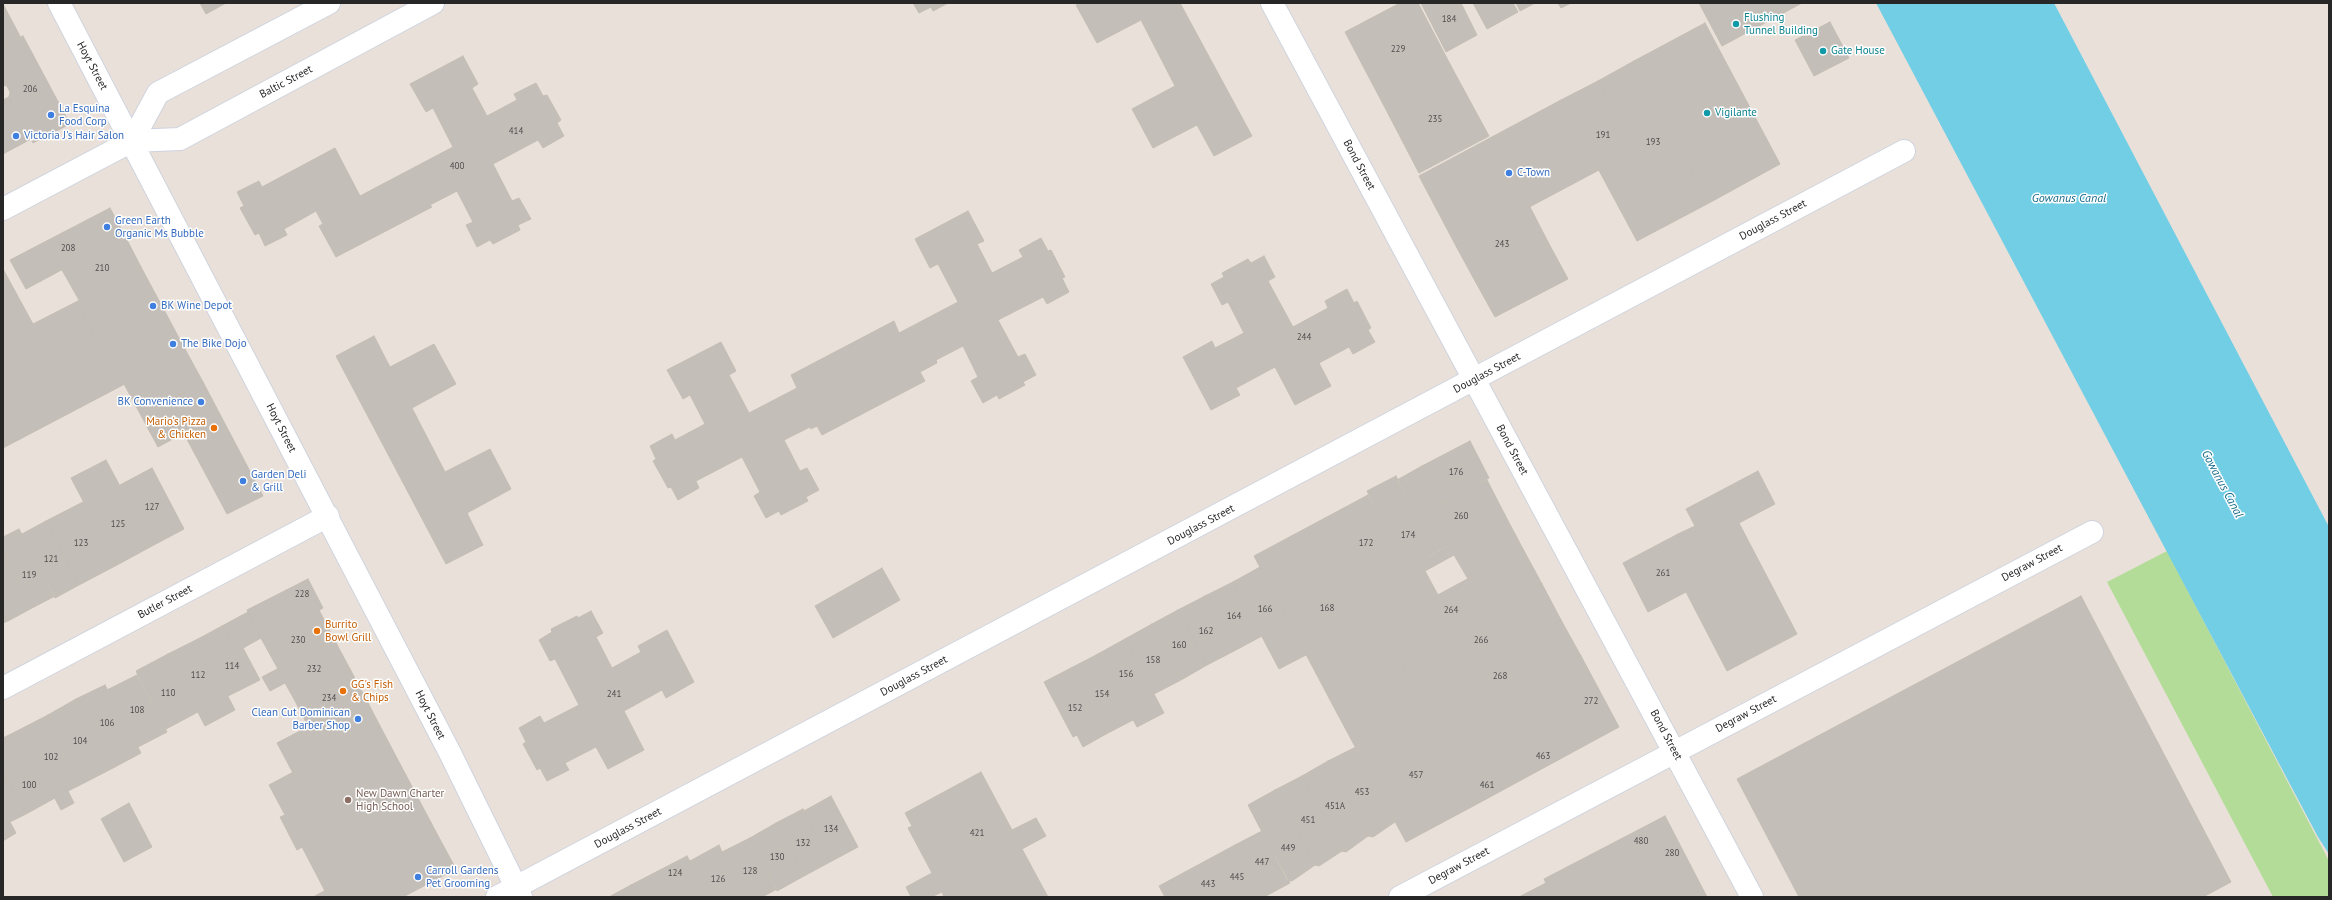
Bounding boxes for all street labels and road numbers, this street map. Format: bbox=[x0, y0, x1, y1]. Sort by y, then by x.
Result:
street label: Hoyt Street bbox=[74, 39, 110, 93]
street label: Baltic Street bbox=[257, 63, 315, 101]
street label: Bond Street bbox=[1340, 137, 1378, 193]
street label: Douglass Street bbox=[1737, 197, 1809, 243]
street label: Douglass Street bbox=[1451, 350, 1523, 396]
street label: Hoyt Street bbox=[263, 401, 299, 455]
street label: Bond Street bbox=[1493, 422, 1531, 478]
street label: Douglass Street bbox=[1165, 502, 1237, 548]
street label: Degraw Street bbox=[1999, 541, 2065, 585]
street label: Butler Street bbox=[136, 582, 194, 622]
street label: Douglass Street bbox=[878, 653, 950, 699]
street label: Hoyt Street bbox=[412, 688, 448, 742]
street label: Degraw Street bbox=[1713, 692, 1779, 736]
street label: Bond Street bbox=[1647, 707, 1685, 763]
street label: Douglass Street bbox=[592, 805, 664, 851]
street label: Degraw Street bbox=[1426, 844, 1492, 888]

